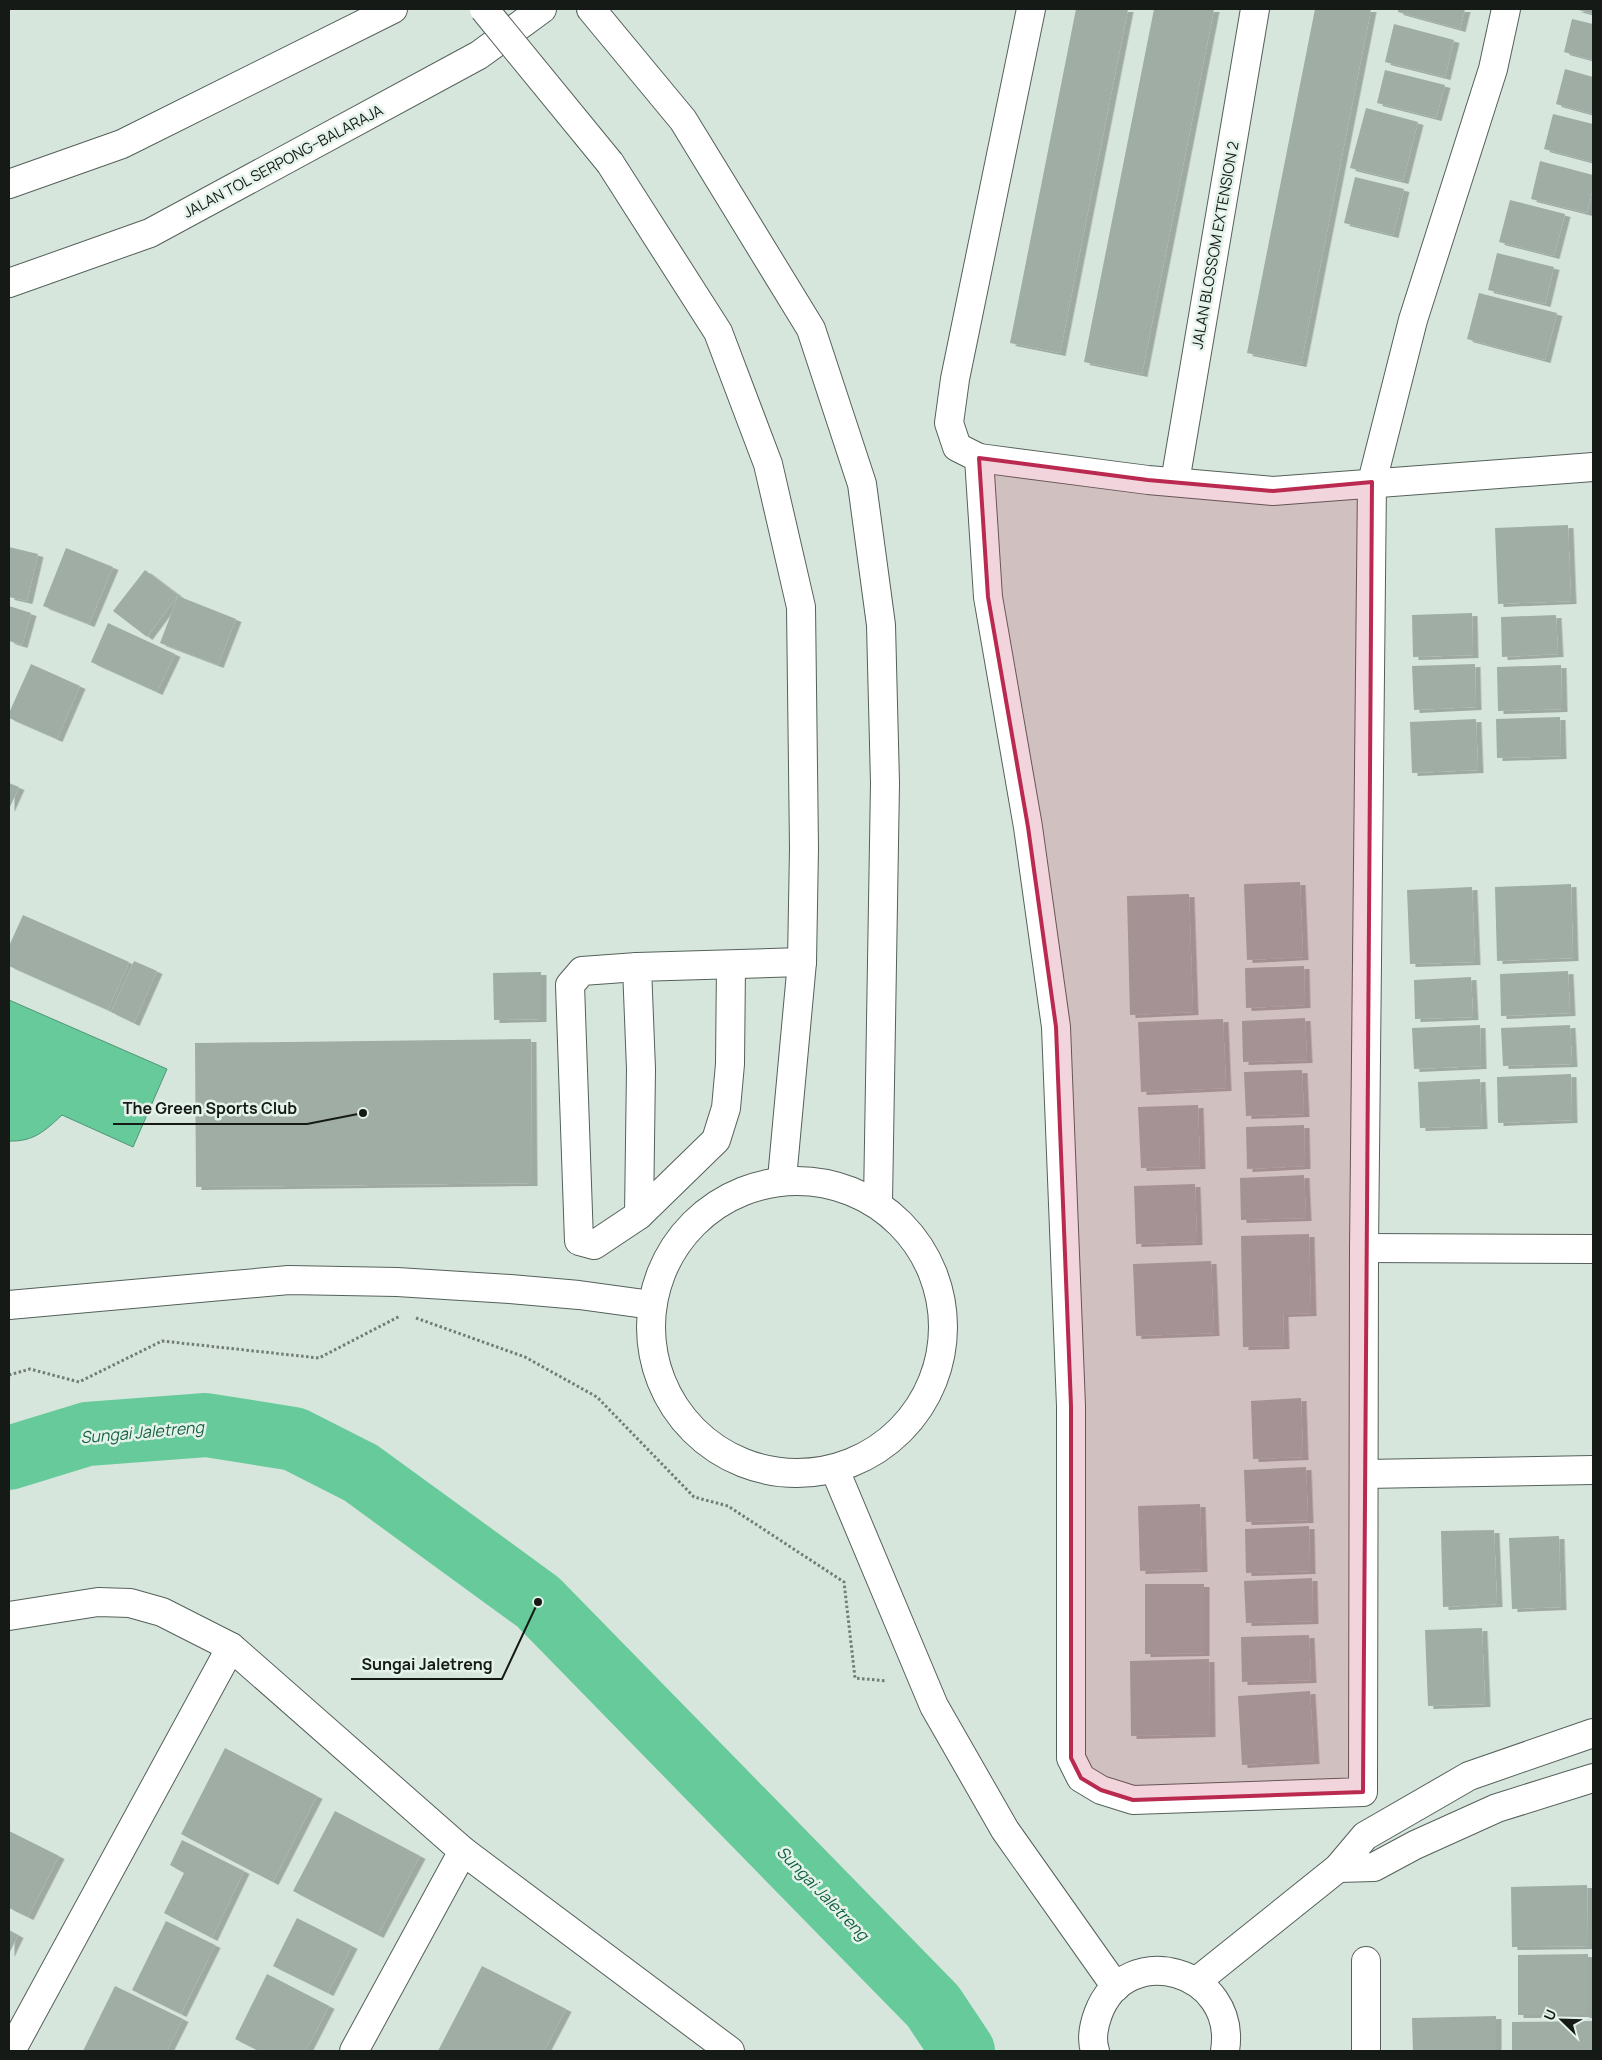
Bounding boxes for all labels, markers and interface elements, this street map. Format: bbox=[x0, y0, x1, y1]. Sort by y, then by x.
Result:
street label: JALAN TOL SERPONG–BALARAJA bbox=[179, 99, 387, 223]
street label: JALAN BLOSSOM EXTENSION 2 bbox=[1186, 139, 1244, 351]
callout: The Green Sports Club bbox=[113, 1093, 307, 1124]
text: The Green Sports Club bbox=[123, 1097, 297, 1119]
water label: Sungai Jaletreng bbox=[79, 1416, 206, 1448]
callout: Sungai Jaletreng bbox=[351, 1648, 502, 1679]
text: Sungai Jaletreng bbox=[361, 1653, 493, 1675]
water label: Sungai Jaletreng bbox=[772, 1841, 875, 1946]
north arrow bbox=[1537, 1995, 1587, 2045]
text: U bbox=[1539, 2006, 1560, 2023]

